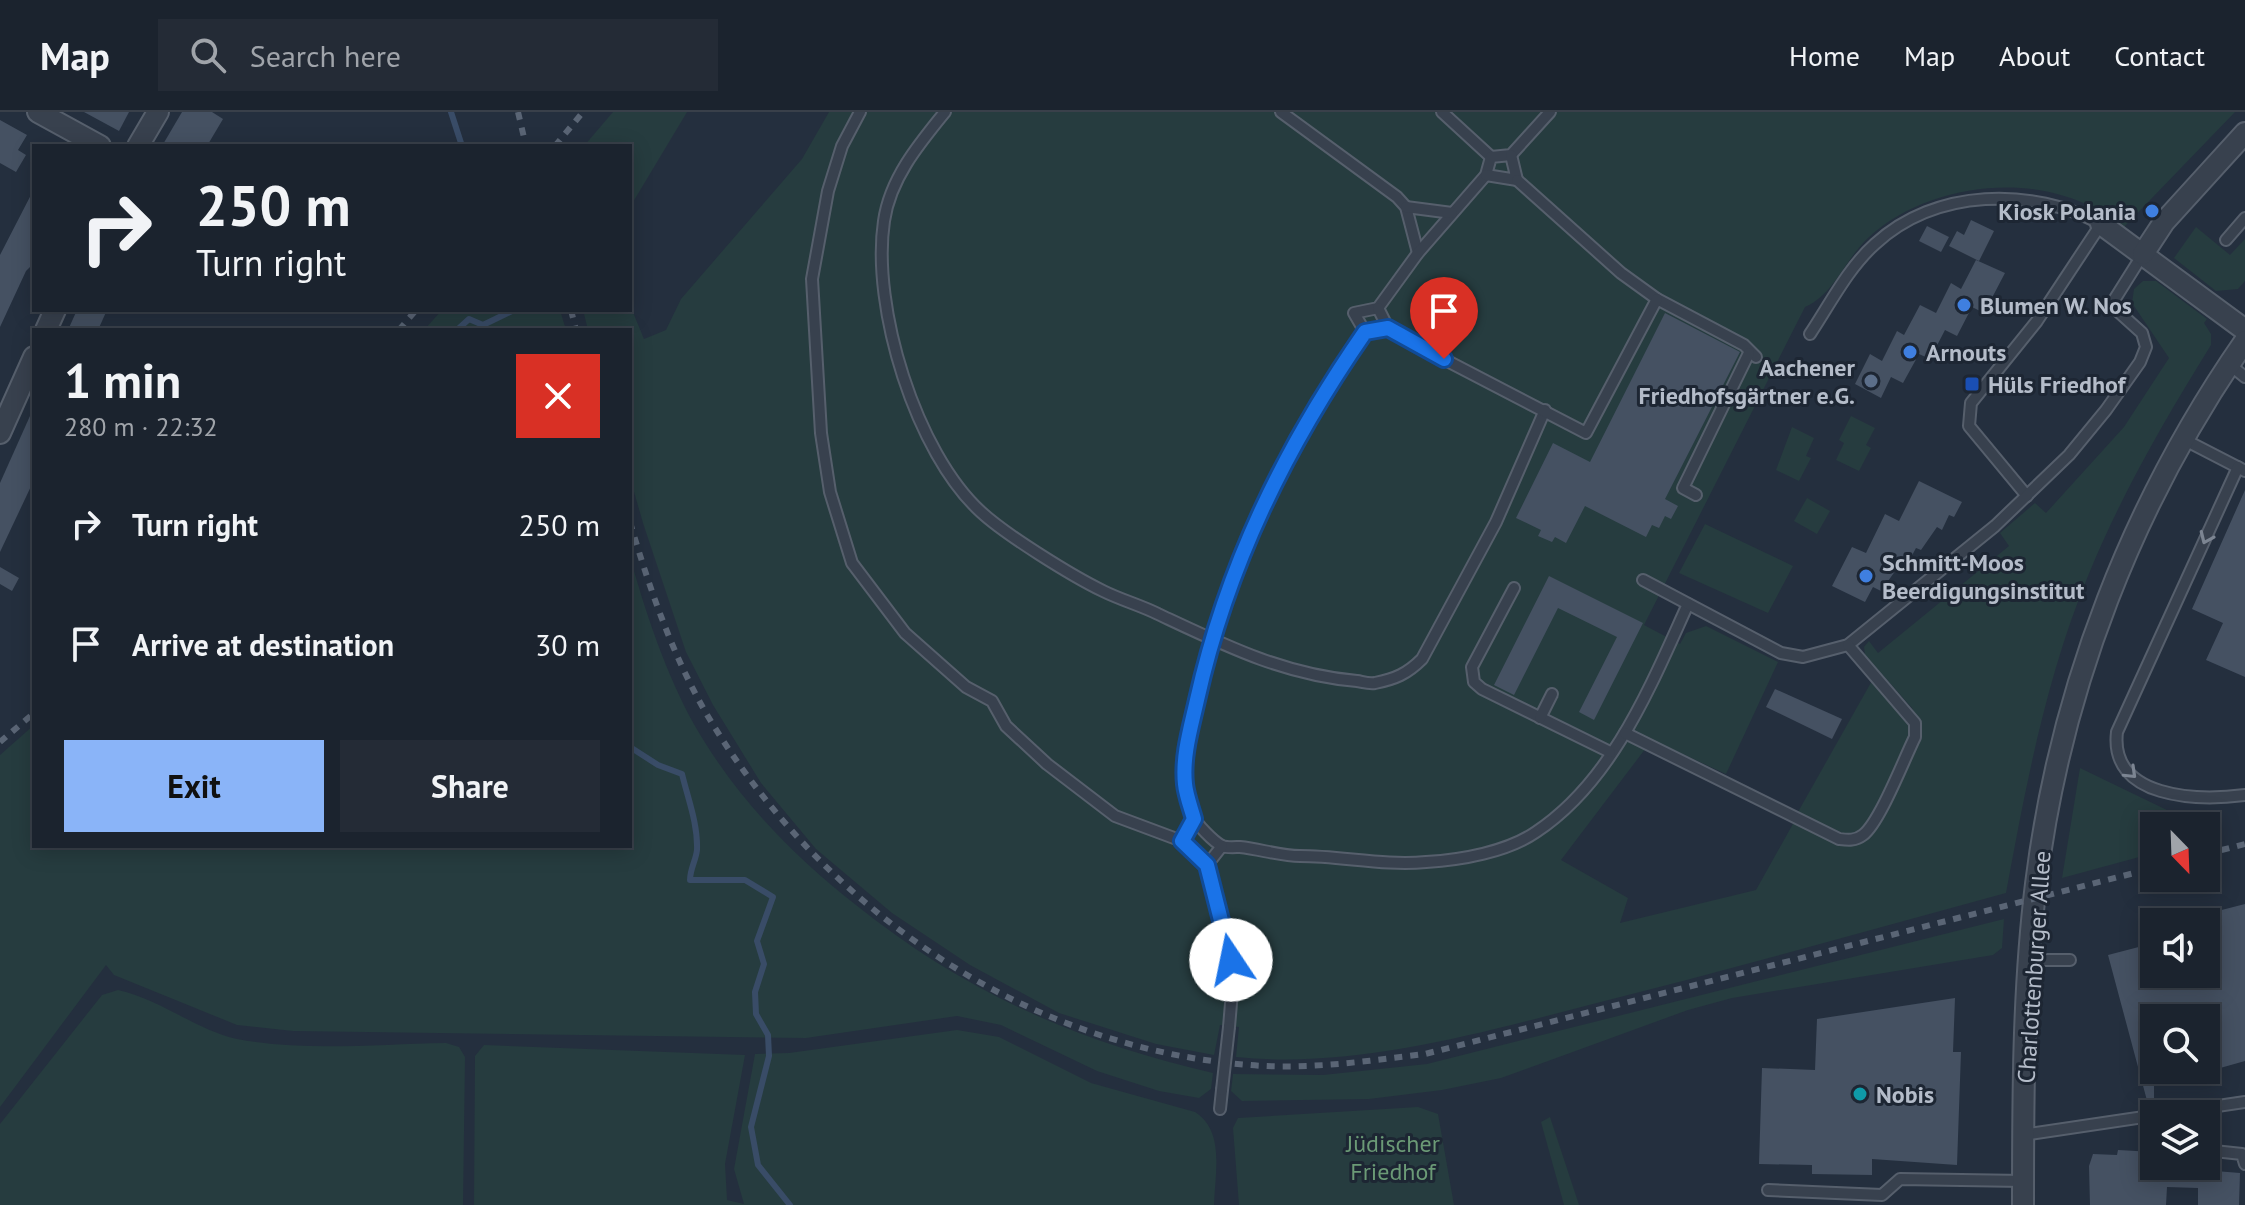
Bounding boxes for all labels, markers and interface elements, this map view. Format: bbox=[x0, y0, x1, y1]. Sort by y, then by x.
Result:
search box bbox=[158, 19, 718, 91]
text: Map bbox=[40, 31, 110, 80]
icon: search bbox=[186, 33, 230, 77]
text: Search here bbox=[250, 36, 401, 75]
text: Home bbox=[1789, 37, 1860, 74]
text: Map bbox=[1904, 37, 1955, 74]
text: About bbox=[1999, 37, 2070, 74]
text: Contact bbox=[2114, 37, 2205, 74]
text: 250 m bbox=[196, 169, 351, 241]
icon: right bbox=[64, 176, 168, 280]
place label: Kiosk Polania bbox=[1998, 196, 2136, 227]
marker: Kiosk Polania bbox=[2143, 202, 2161, 220]
text: Turn right bbox=[196, 239, 346, 286]
pin bbox=[1410, 277, 1478, 359]
icon: arrive bbox=[1422, 289, 1466, 333]
place label: Blumen W. Nos bbox=[1980, 290, 2132, 321]
marker: Blumen W. Nos bbox=[1955, 296, 1973, 314]
place label: Arnouts bbox=[1926, 337, 2006, 368]
marker: Arnouts bbox=[1901, 343, 1919, 361]
text: 1 min bbox=[64, 349, 181, 411]
place label: Aachener Friedhofsgärtner e.G. bbox=[1639, 352, 1856, 411]
button: close bbox=[516, 354, 600, 438]
place label: Hüls Friedhof bbox=[1988, 369, 2127, 400]
marker: Aachener Friedhofsgärtner e.G. bbox=[1862, 372, 1880, 390]
marker: Hüls Friedhof bbox=[1963, 375, 1981, 393]
text: 280 m · 22:32 bbox=[64, 410, 218, 443]
icon: right bbox=[64, 502, 108, 546]
text: Turn right bbox=[132, 505, 258, 544]
text: 250 m bbox=[519, 505, 600, 544]
one-way arrow bbox=[2200, 530, 2216, 545]
place label: Schmitt-Moos Beerdigungsinstitut bbox=[1882, 547, 2085, 606]
marker: Schmitt-Moos Beerdigungsinstitut bbox=[1857, 567, 1875, 585]
icon: arrive bbox=[64, 622, 108, 666]
text: Arrive at destination bbox=[132, 625, 394, 664]
text: 30 m bbox=[535, 625, 600, 664]
button: Exit bbox=[64, 740, 324, 832]
button: Share bbox=[340, 740, 600, 832]
one-way arrow bbox=[2121, 763, 2136, 778]
north arrow bbox=[2140, 812, 2220, 892]
map controls bbox=[2140, 812, 2220, 1180]
street label: Charlottenburger Allee bbox=[2010, 850, 2058, 1084]
button: sound bbox=[2140, 908, 2220, 988]
position arrow bbox=[1189, 918, 1273, 1002]
button: search bbox=[2140, 1004, 2220, 1084]
place label: Nobis bbox=[1876, 1079, 1934, 1110]
marker: Nobis bbox=[1851, 1085, 1869, 1103]
button: layers bbox=[2140, 1100, 2220, 1180]
park label: Jüdischer Friedhof bbox=[1345, 1128, 1440, 1187]

